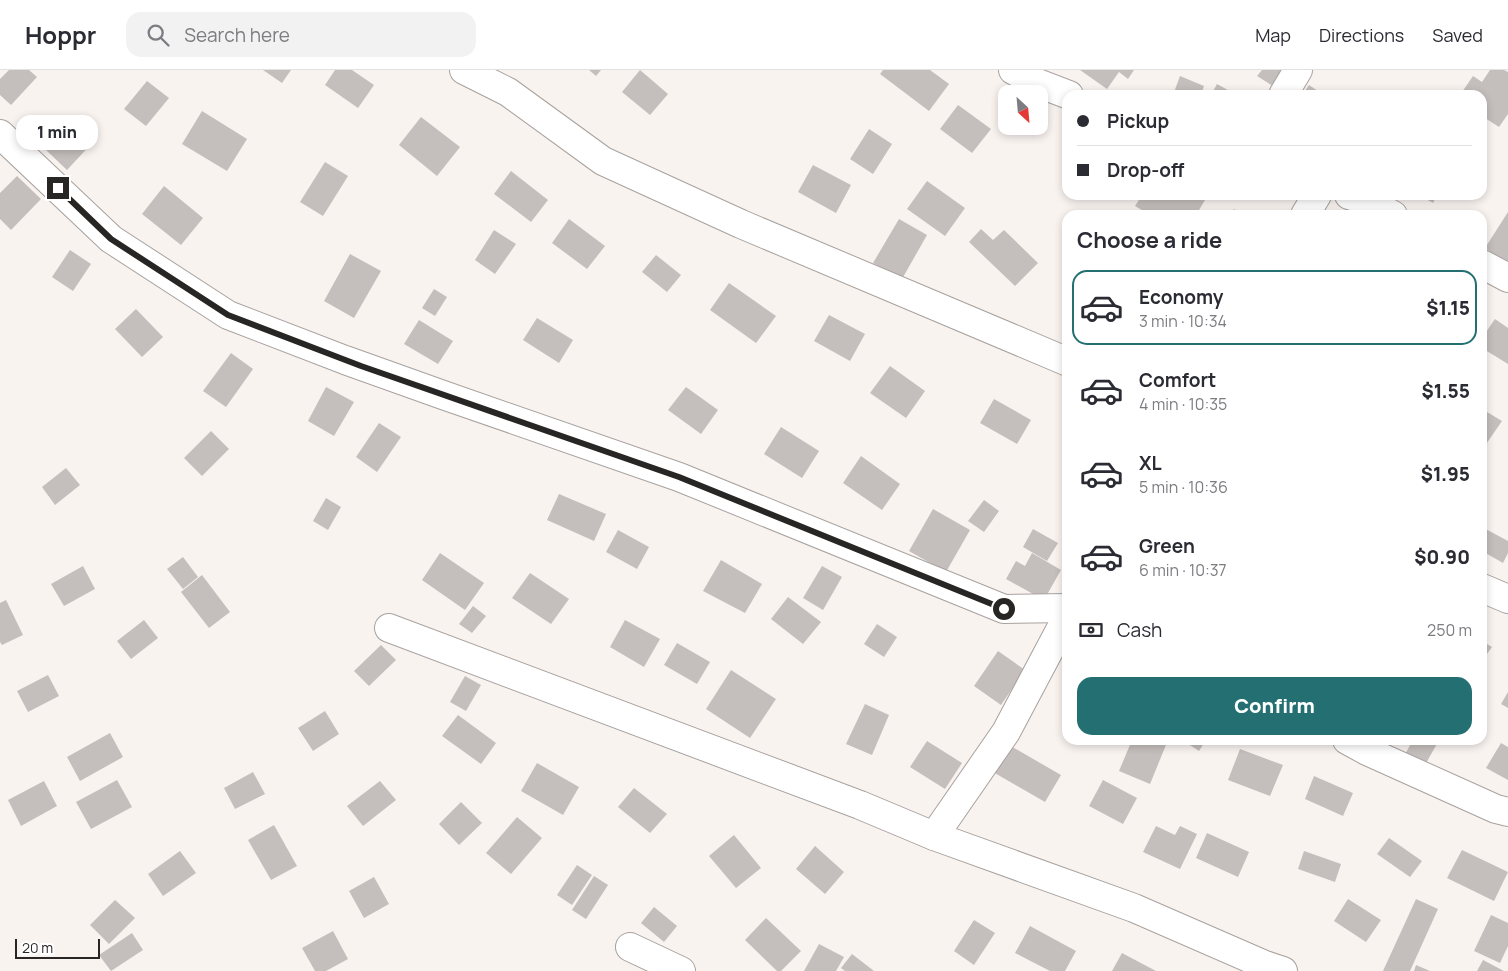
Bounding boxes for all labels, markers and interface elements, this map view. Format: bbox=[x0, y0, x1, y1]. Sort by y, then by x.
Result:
search box bbox=[126, 12, 476, 57]
text: Hoppr bbox=[25, 18, 96, 51]
icon: search bbox=[144, 21, 172, 49]
text: Search here bbox=[184, 22, 290, 48]
text: Map bbox=[1255, 23, 1291, 47]
text: Directions bbox=[1319, 23, 1404, 47]
text: Saved bbox=[1432, 23, 1483, 47]
north arrow bbox=[998, 85, 1048, 135]
map controls bbox=[998, 85, 1048, 135]
text: Pickup bbox=[1107, 108, 1169, 134]
callout: 1 min bbox=[17, 116, 99, 150]
text: 1 min bbox=[37, 121, 77, 143]
text: Drop-off bbox=[1107, 157, 1184, 183]
route end bbox=[47, 177, 69, 199]
text: Choose a ride bbox=[1077, 225, 1222, 255]
text: Economy bbox=[1139, 284, 1223, 310]
icon: car bbox=[1079, 285, 1124, 330]
text: $1.15 bbox=[1426, 295, 1470, 321]
text: 3 min · 10:34 bbox=[1139, 310, 1227, 332]
text: Comfort bbox=[1139, 367, 1216, 393]
icon: car bbox=[1079, 368, 1124, 413]
text: $1.55 bbox=[1421, 378, 1470, 404]
text: 4 min · 10:35 bbox=[1139, 393, 1227, 415]
text: XL bbox=[1139, 450, 1162, 476]
icon: car bbox=[1079, 451, 1124, 496]
text: $1.95 bbox=[1421, 461, 1470, 487]
text: 5 min · 10:36 bbox=[1139, 476, 1228, 498]
text: Green bbox=[1139, 533, 1195, 559]
icon: car bbox=[1079, 534, 1124, 579]
text: $0.90 bbox=[1414, 544, 1470, 570]
text: 6 min · 10:37 bbox=[1139, 559, 1227, 581]
route start bbox=[993, 598, 1015, 620]
icon: cash bbox=[1077, 616, 1105, 644]
text: Cash bbox=[1117, 617, 1162, 643]
text: 250 m bbox=[1427, 619, 1472, 641]
button: Confirm bbox=[1077, 677, 1472, 735]
scale bar bbox=[15, 936, 100, 959]
text: 20 m bbox=[22, 938, 53, 957]

